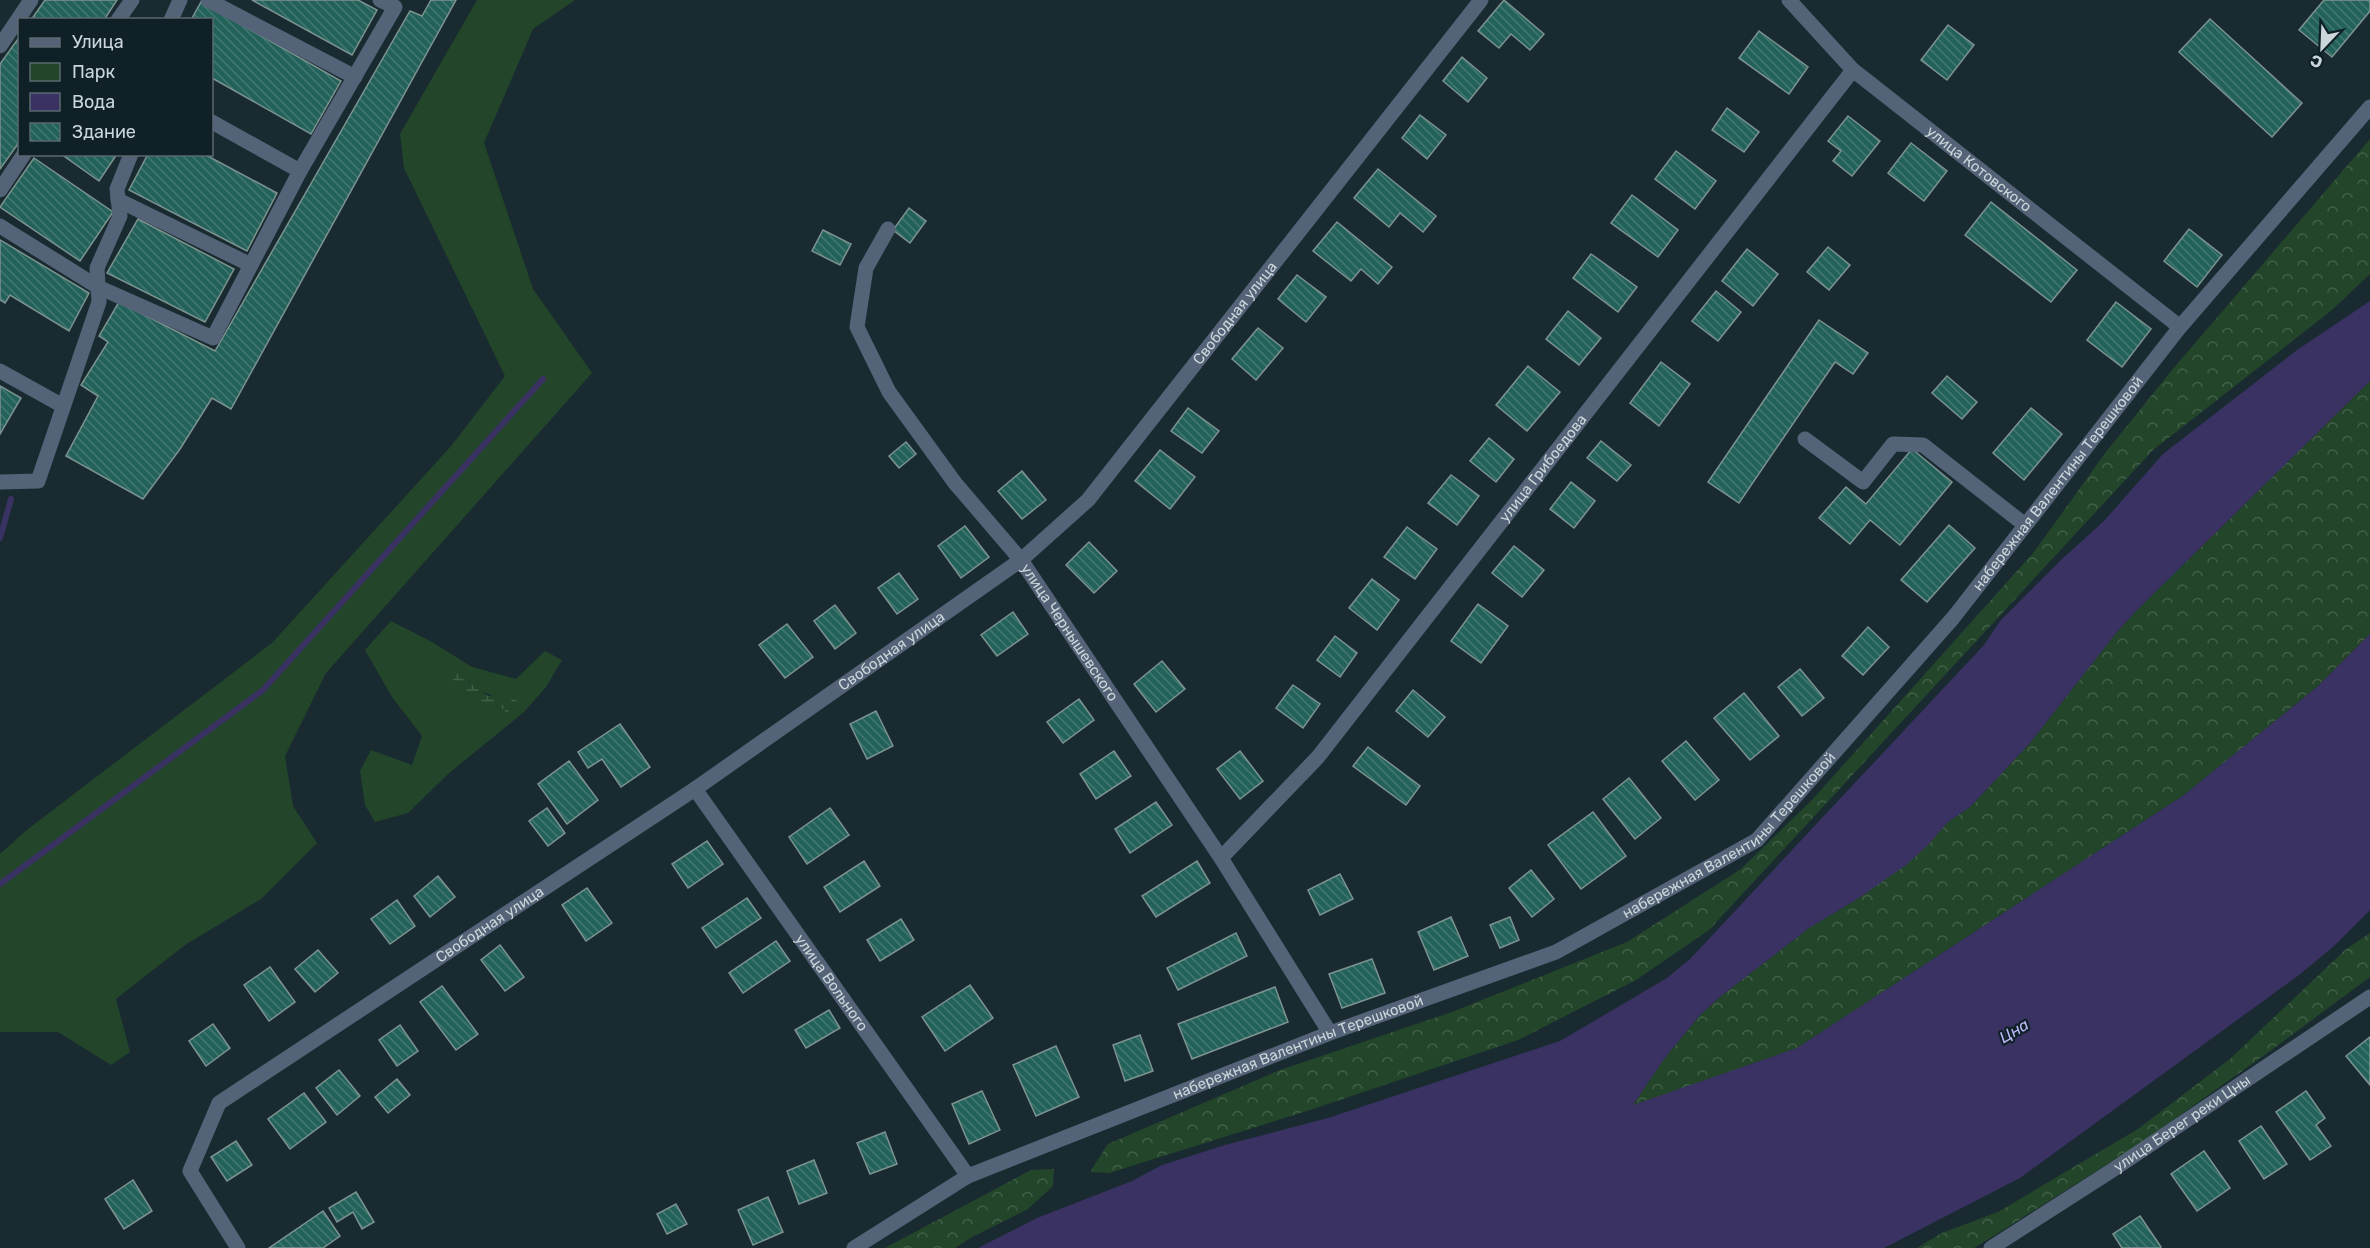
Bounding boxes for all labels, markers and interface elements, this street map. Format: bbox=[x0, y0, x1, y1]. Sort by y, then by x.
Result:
legend bbox=[18, 18, 213, 156]
north arrow bbox=[2292, 18, 2352, 78]
text: Улица bbox=[72, 31, 124, 53]
text: С bbox=[2307, 50, 2325, 72]
text: Парк bbox=[72, 61, 116, 83]
text: Вода bbox=[72, 91, 115, 113]
text: Здание bbox=[72, 121, 136, 143]
street label: улица Котовского bbox=[1923, 122, 2035, 216]
street label: Свободная улица bbox=[1189, 258, 1281, 368]
street label: набережная Валентины Терешковой bbox=[1969, 373, 2147, 594]
street label: улица Грибоедова bbox=[1495, 411, 1590, 526]
street label: улица Чернышевского bbox=[1017, 560, 1122, 705]
street label: Свободная улица bbox=[835, 607, 948, 695]
street label: набережная Валентины Терешковой bbox=[1619, 748, 1839, 922]
street label: Свободная улица bbox=[432, 882, 547, 967]
street label: улица Вольного bbox=[791, 931, 872, 1035]
street label: набережная Валентины Терешковой bbox=[1170, 991, 1426, 1103]
water label: Цна bbox=[1996, 1015, 2032, 1047]
street label: улица Берег реки Цны bbox=[2110, 1071, 2254, 1176]

